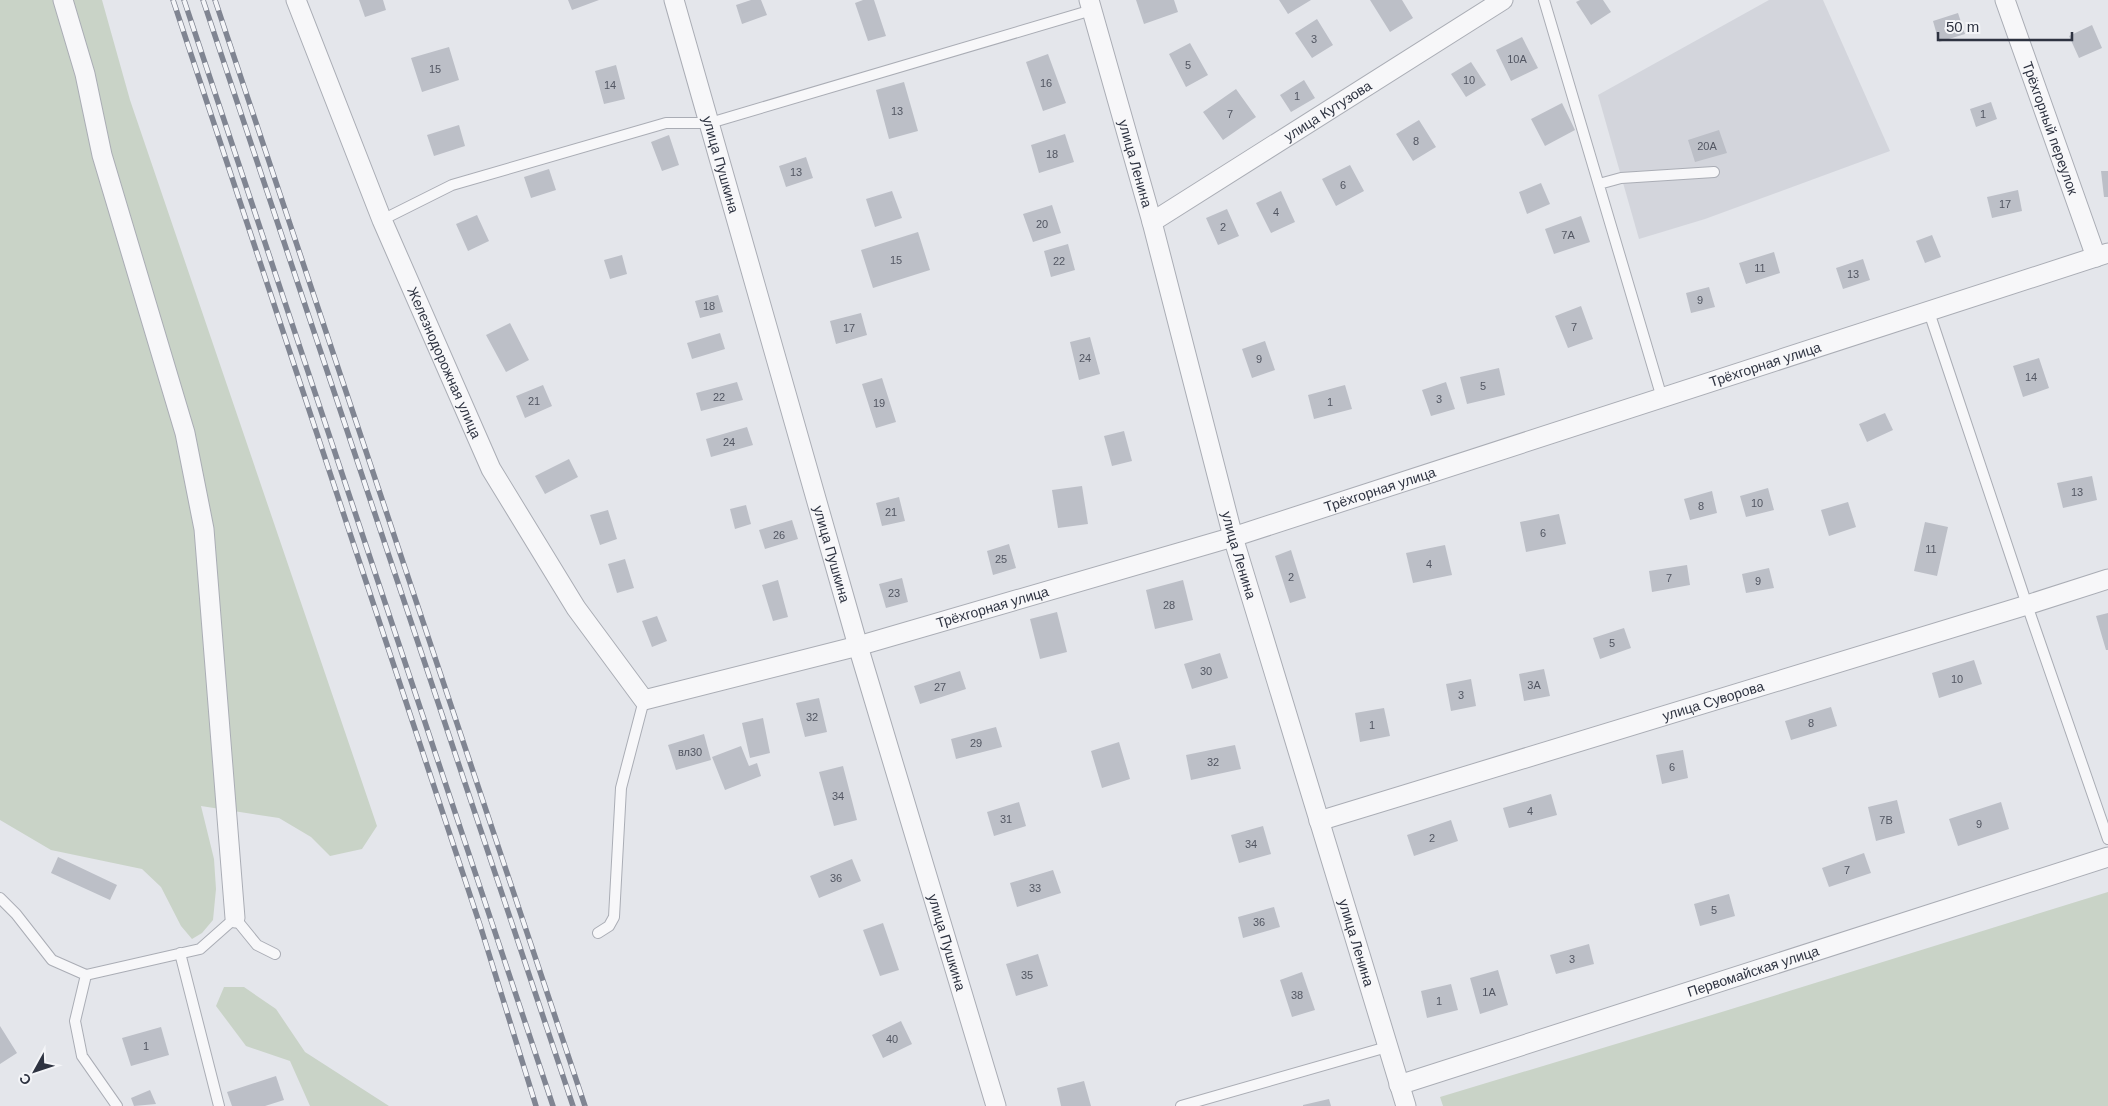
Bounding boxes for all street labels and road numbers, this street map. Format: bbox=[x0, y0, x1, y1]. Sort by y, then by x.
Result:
street label: Трёхгорный переулок bbox=[2019, 60, 2082, 198]
street label: улица Кутузова bbox=[1281, 77, 1375, 144]
street label: улица Пушкина bbox=[699, 114, 742, 215]
street label: улица Ленина bbox=[1115, 118, 1156, 209]
street label: Железнодорожная улица bbox=[404, 285, 485, 441]
street label: Трёхгорная улица bbox=[1707, 339, 1823, 390]
street label: Трёхгорная улица bbox=[1322, 464, 1438, 515]
street label: улица Пушкина bbox=[810, 504, 853, 605]
street label: улица Ленина bbox=[1219, 510, 1259, 601]
street label: Трёхгорная улица bbox=[934, 583, 1051, 631]
street label: улица Суворова bbox=[1660, 678, 1766, 724]
street label: улица Пушкина bbox=[925, 892, 969, 993]
street label: улица Ленина bbox=[1336, 897, 1377, 988]
street label: Первомайская улица bbox=[1685, 942, 1821, 1000]

